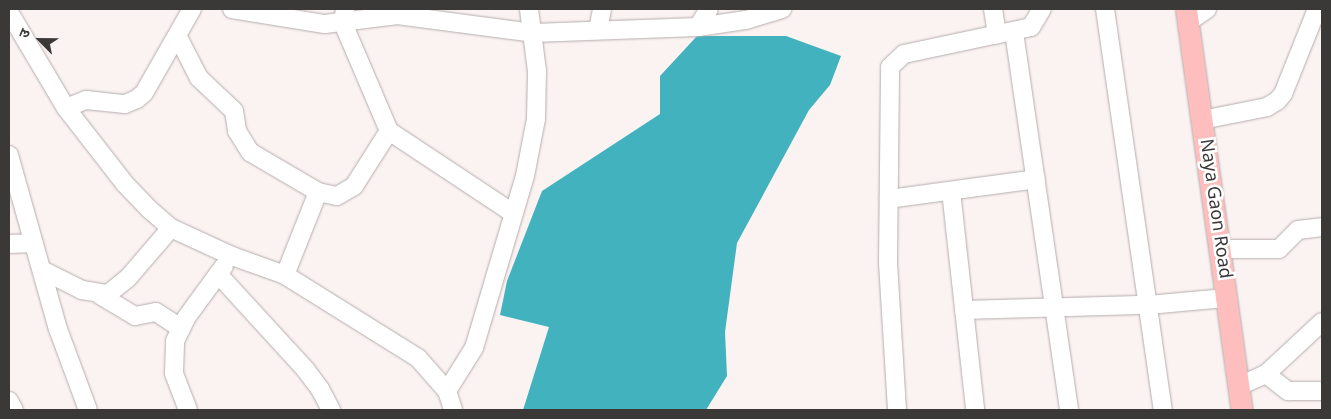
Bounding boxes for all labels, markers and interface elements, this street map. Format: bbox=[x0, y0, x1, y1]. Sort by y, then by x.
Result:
north arrow bbox=[15, 15, 65, 65]
text: उ bbox=[15, 26, 36, 41]
street label: Naya Gaon Road bbox=[1194, 138, 1234, 280]

